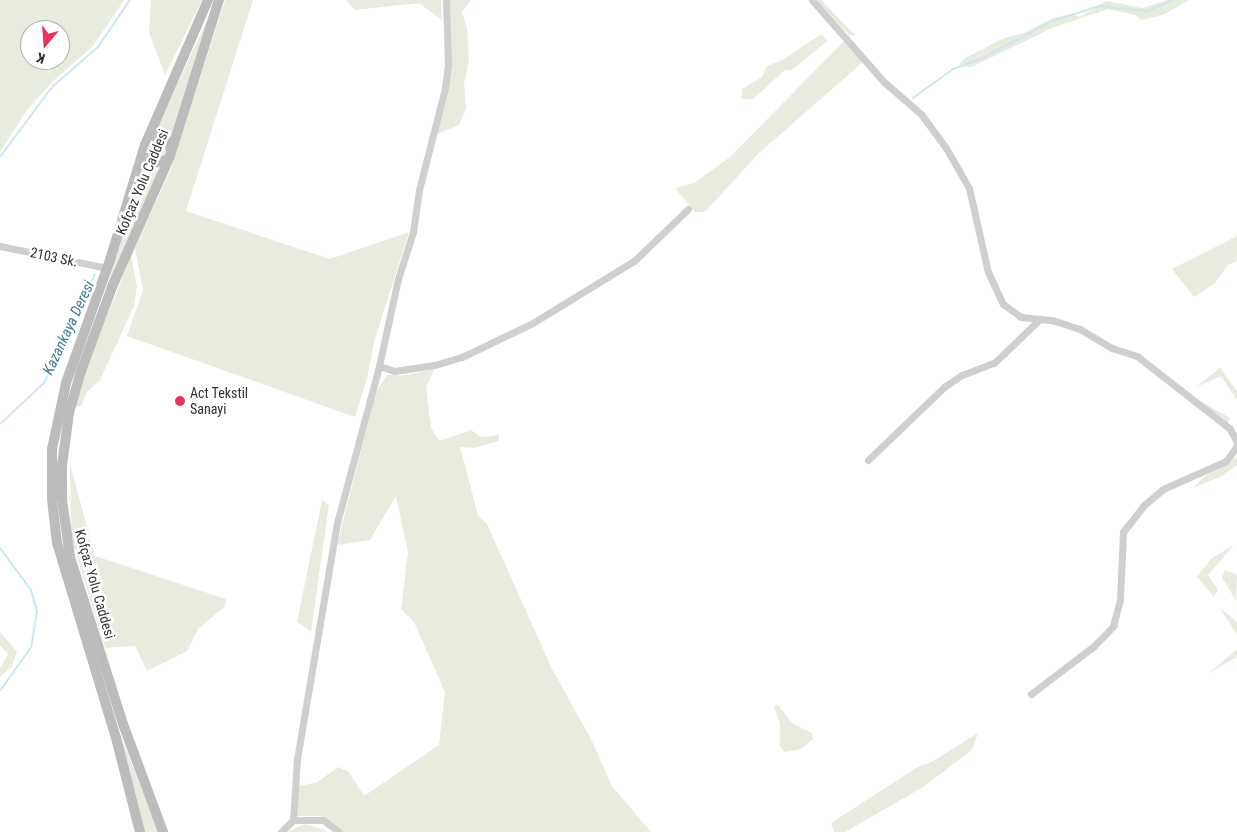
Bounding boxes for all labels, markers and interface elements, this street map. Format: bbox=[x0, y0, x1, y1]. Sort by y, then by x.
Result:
north arrow bbox=[20, 20, 70, 70]
text: K bbox=[35, 50, 47, 67]
street label: Kofçaz Yolu Caddesi bbox=[112, 127, 172, 237]
street label: 2103 Sk. bbox=[29, 244, 79, 270]
water label: Kazankaya Deresi bbox=[39, 278, 99, 378]
place label: Act Tekstil Sanayi bbox=[190, 385, 248, 418]
marker: Act Tekstil Sanayi bbox=[174, 395, 186, 407]
street label: Kofçaz Yolu Caddesi bbox=[71, 527, 119, 641]

